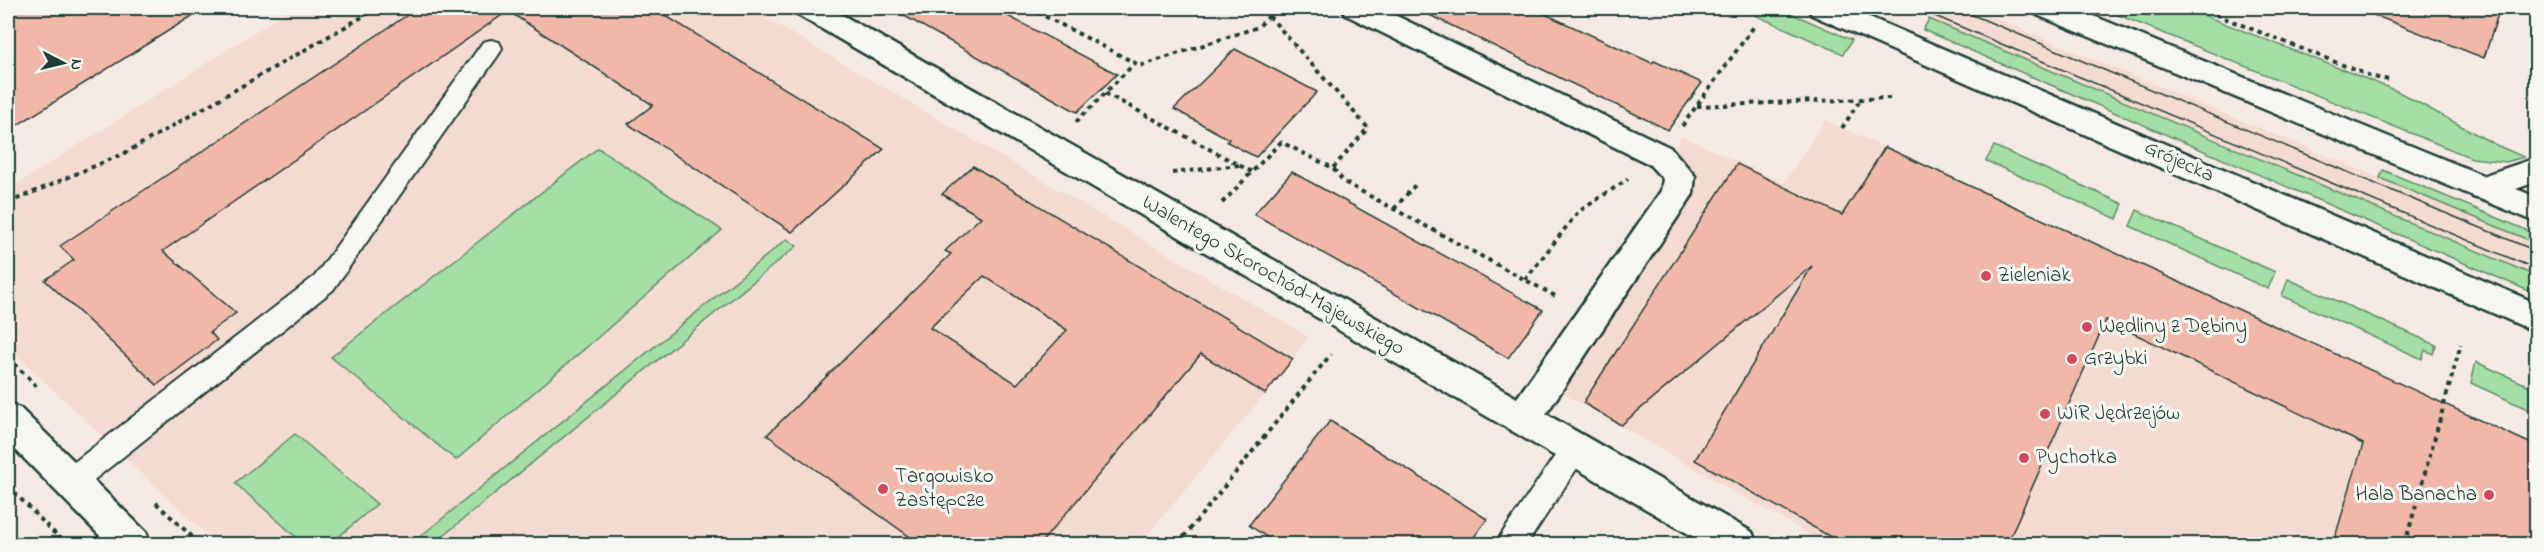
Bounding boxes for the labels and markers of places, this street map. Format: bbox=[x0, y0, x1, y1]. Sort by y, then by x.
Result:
place label: Zieleniak bbox=[1998, 261, 2072, 291]
marker: Zieleniak bbox=[1979, 269, 1993, 283]
place label: Wędliny z Dębiny bbox=[2099, 312, 2247, 344]
marker: Wędliny z Dębiny bbox=[2080, 320, 2094, 334]
place label: Grzybki bbox=[2084, 344, 2148, 376]
marker: Grzybki bbox=[2065, 352, 2079, 366]
place label: WiR Jędrzejów bbox=[2057, 399, 2180, 429]
marker: WiR Jędrzejów bbox=[2038, 407, 2052, 421]
place label: Pychotka bbox=[2036, 443, 2117, 475]
marker: Pychotka bbox=[2017, 451, 2031, 465]
place label: Targowisko Zastępcze bbox=[895, 462, 994, 516]
place label: Hala Banacha bbox=[2356, 480, 2477, 510]
marker: Targowisko Zastępcze bbox=[876, 482, 890, 496]
marker: Hala Banacha bbox=[2482, 488, 2496, 502]

